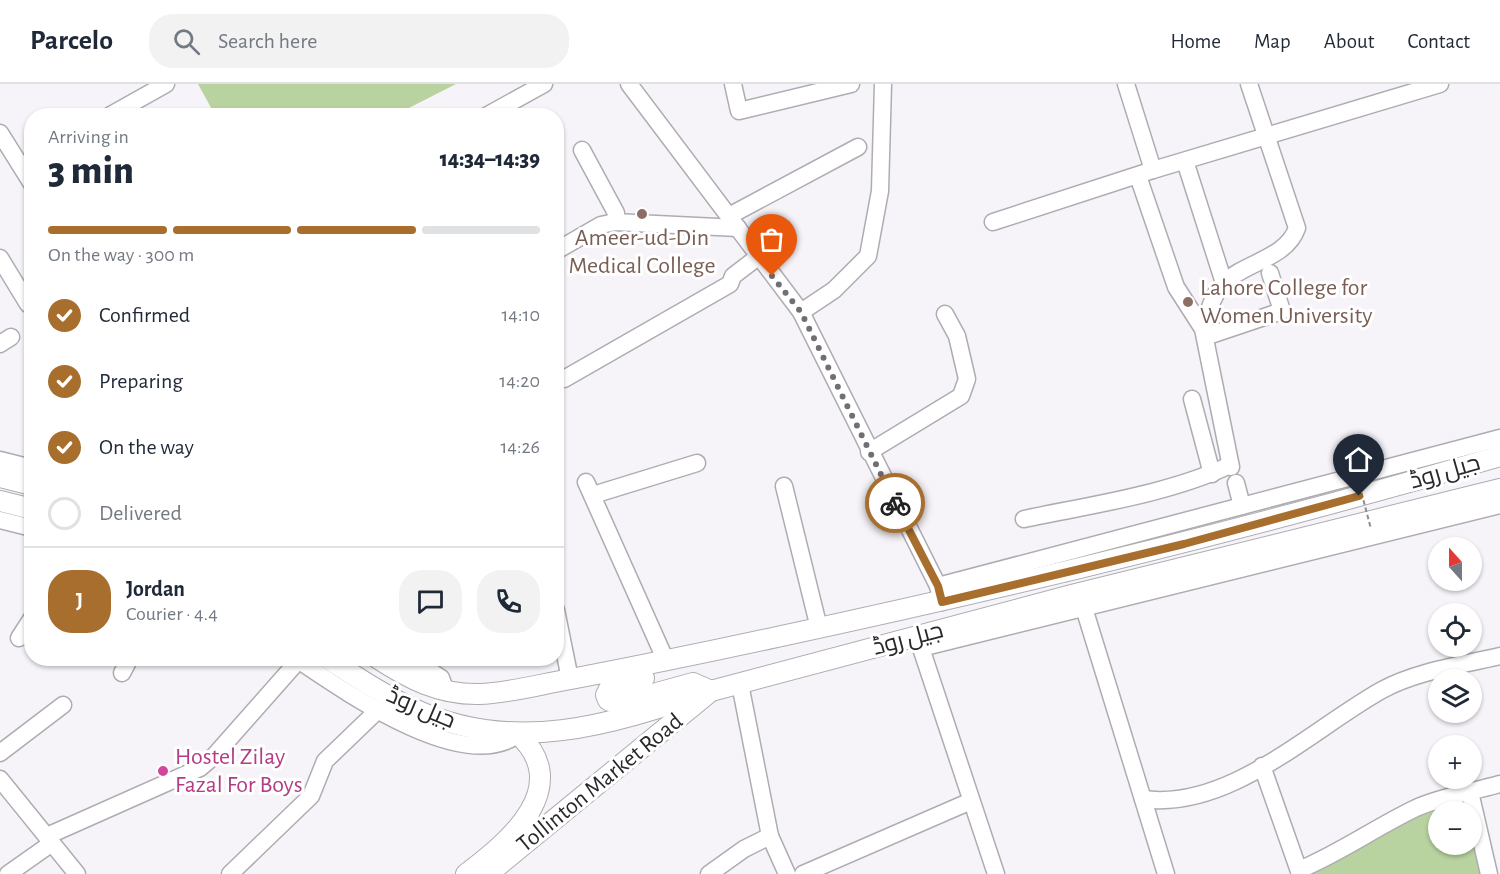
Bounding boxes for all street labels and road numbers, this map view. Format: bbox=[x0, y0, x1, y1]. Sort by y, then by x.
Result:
street label: جیل روڈ bbox=[1407, 451, 1483, 494]
street label: جیل روڈ bbox=[870, 618, 946, 661]
street label: جیل روڈ bbox=[383, 683, 459, 734]
street label: Tollinton Market Road bbox=[513, 709, 687, 857]

